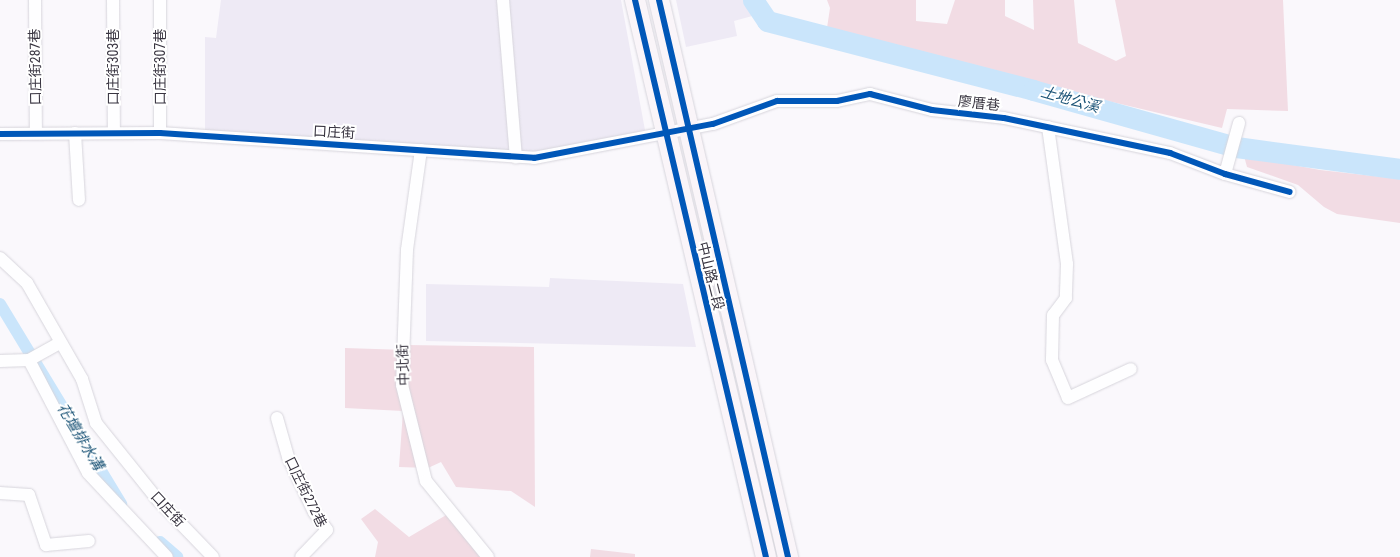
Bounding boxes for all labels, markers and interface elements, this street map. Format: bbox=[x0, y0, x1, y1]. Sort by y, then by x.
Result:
street label: 口庄街287巷 bbox=[26, 28, 44, 106]
street label: 口庄街303巷 bbox=[105, 29, 121, 105]
street label: 口庄街307巷 bbox=[152, 29, 168, 105]
water label: 土地公溪 bbox=[1039, 83, 1101, 117]
street label: 廖厝巷 bbox=[957, 92, 1001, 114]
street label: 口庄街 bbox=[313, 123, 355, 141]
street label: 中山路二段 bbox=[694, 240, 728, 312]
street label: 中北街 bbox=[394, 344, 412, 386]
water label: 花壇排水溝 bbox=[53, 400, 107, 474]
street label: 口庄街272巷 bbox=[282, 454, 330, 530]
street label: 口庄街 bbox=[148, 488, 188, 530]

